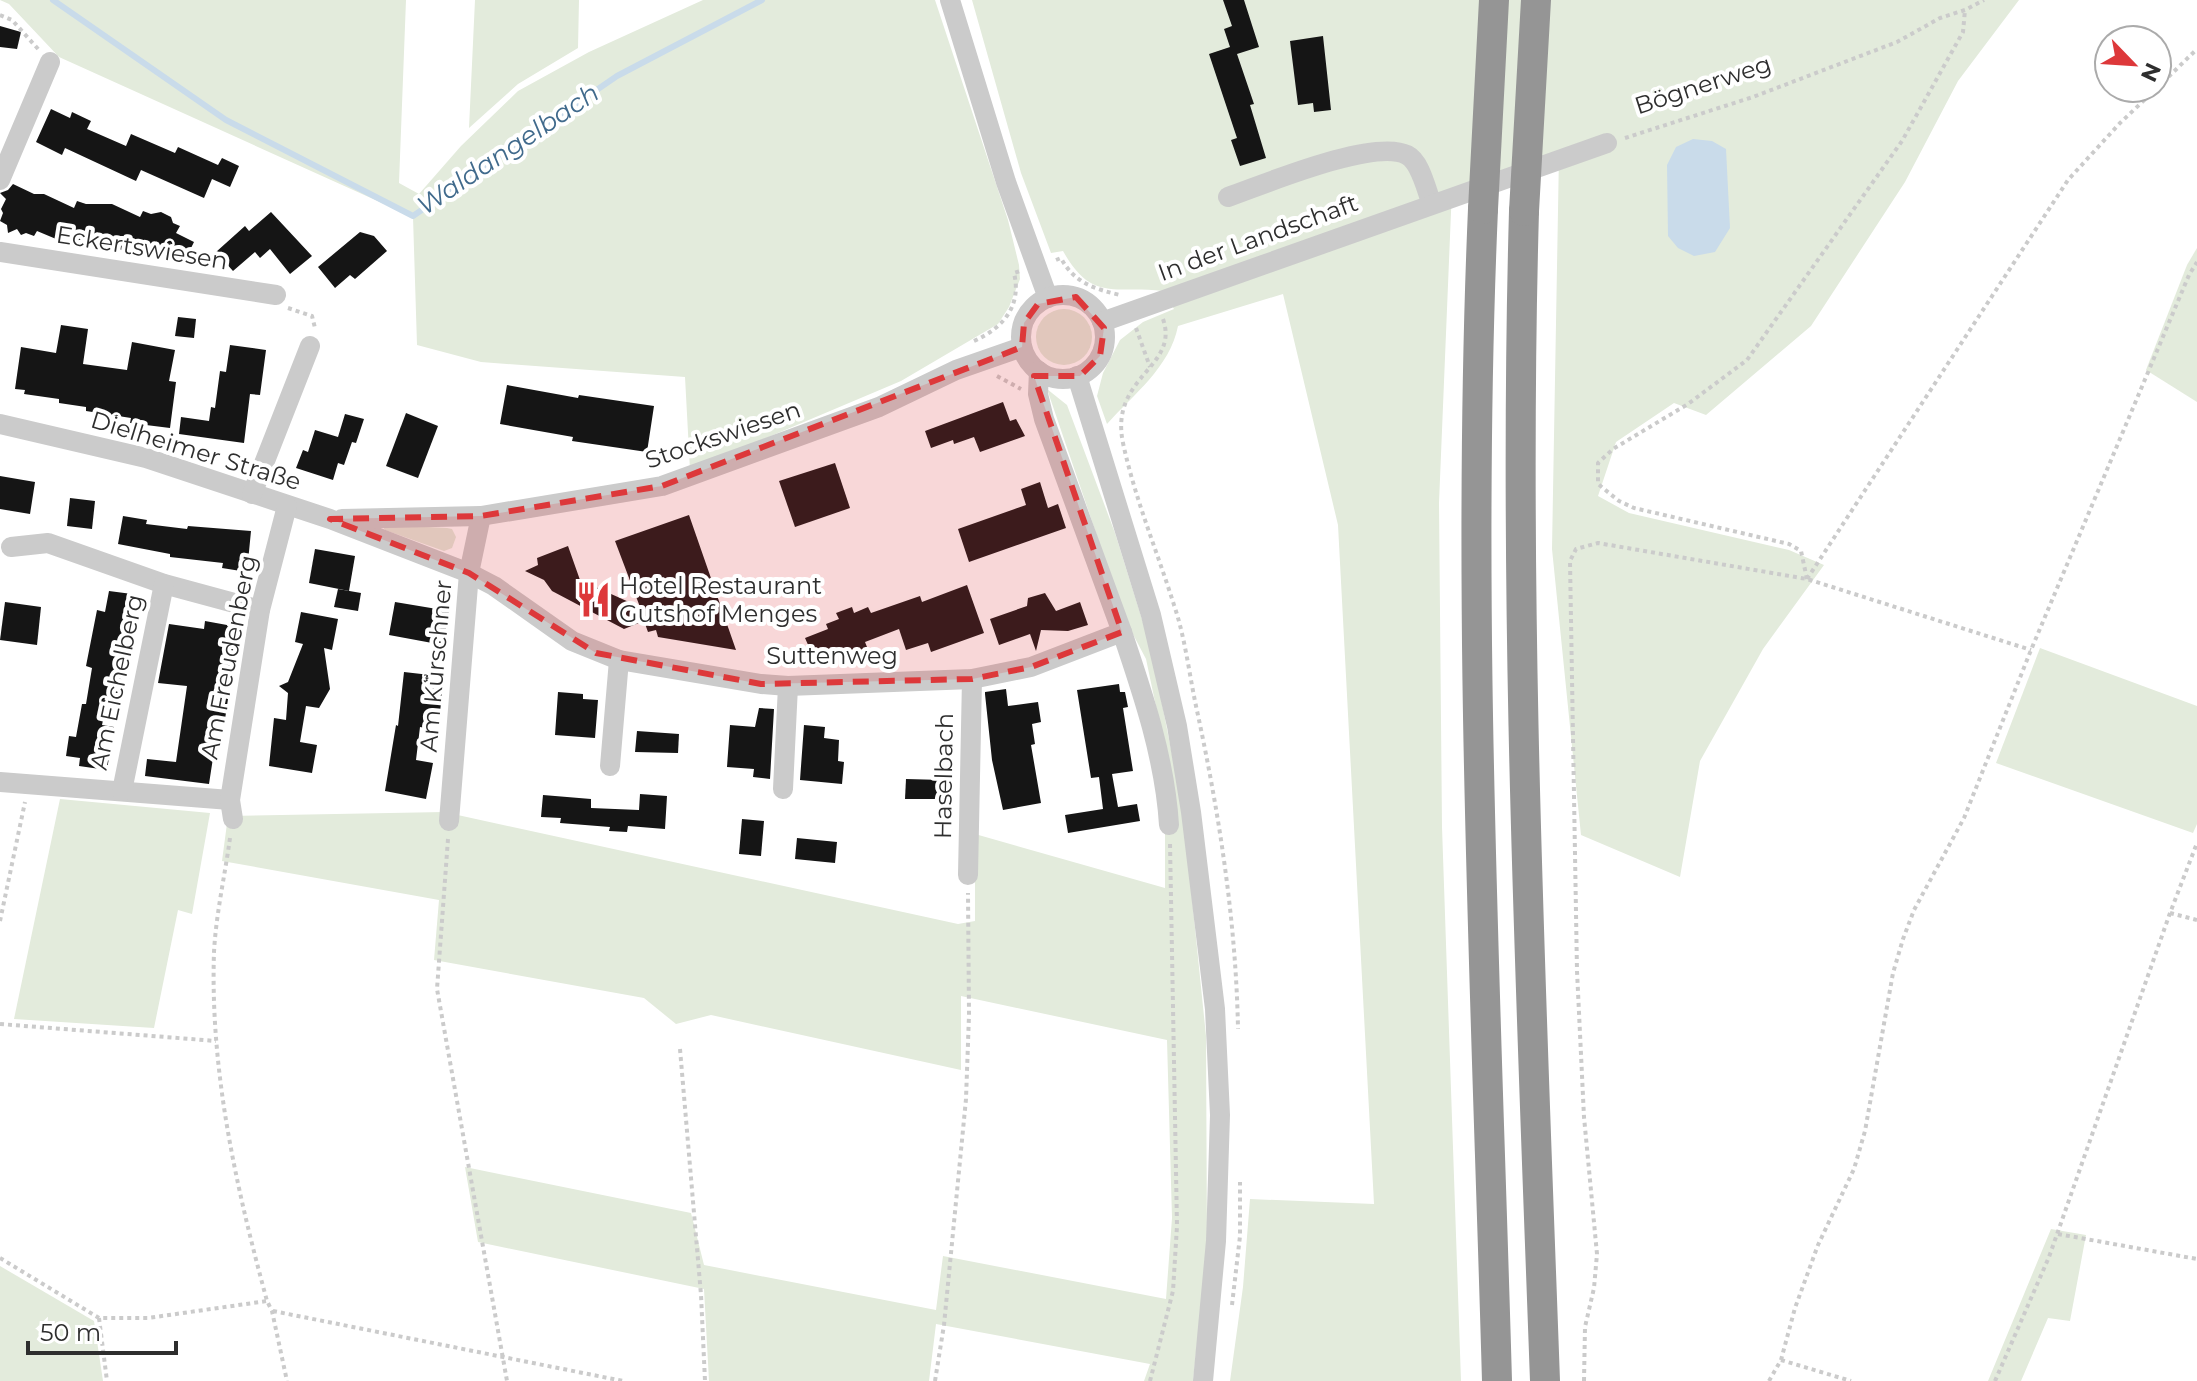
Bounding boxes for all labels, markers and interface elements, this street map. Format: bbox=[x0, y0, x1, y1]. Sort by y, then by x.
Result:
north arrow bbox=[2093, 24, 2173, 104]
street label: Bögnerweg bbox=[1631, 49, 1775, 120]
text: N bbox=[2135, 58, 2167, 86]
water label: Waldangelbach bbox=[411, 76, 605, 222]
street label: In der Landschaft bbox=[1154, 188, 1362, 287]
street label: Eckertswiesen bbox=[54, 220, 230, 275]
street label: Stockswiesen bbox=[641, 394, 804, 475]
street label: Dielheimer Straße bbox=[88, 405, 305, 496]
street label: Am Freudenberg bbox=[194, 552, 263, 761]
place label: Hotel Restaurant Gutshof Menges bbox=[619, 571, 822, 628]
street label: Am Kürschner bbox=[414, 579, 457, 753]
restaurant icon: Hotel Restaurant Gutshof Menges bbox=[574, 581, 612, 619]
street label: Am Eichelberg bbox=[84, 592, 149, 772]
street label: Suttenweg bbox=[766, 641, 898, 670]
street label: Haselbach bbox=[928, 713, 959, 839]
scale bar bbox=[28, 1305, 176, 1355]
text: 50 m bbox=[40, 1318, 101, 1347]

